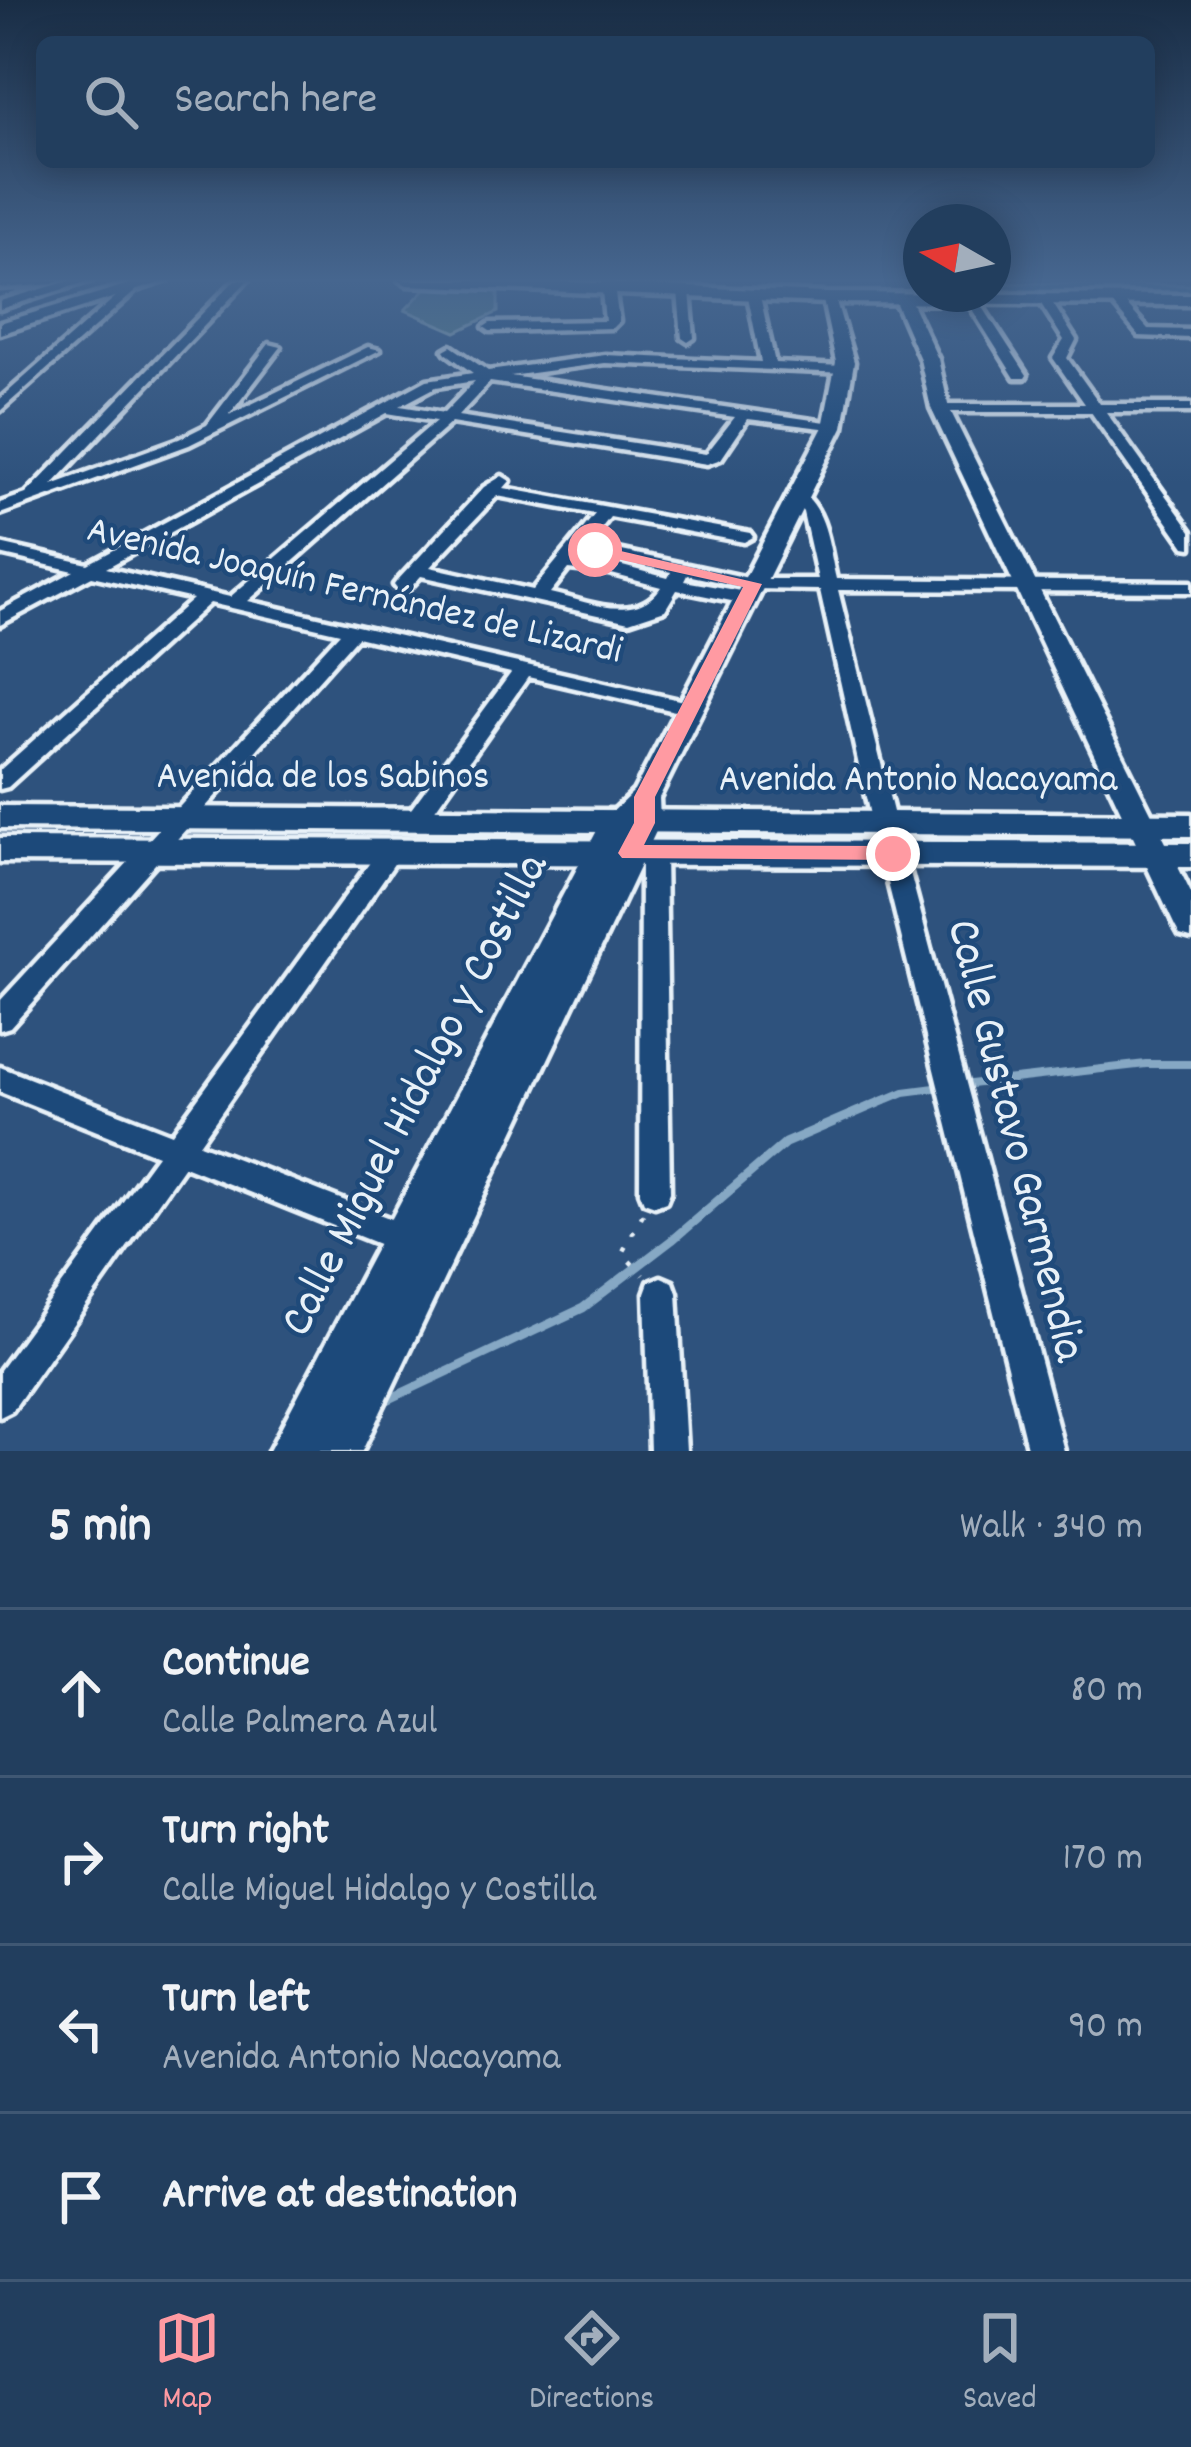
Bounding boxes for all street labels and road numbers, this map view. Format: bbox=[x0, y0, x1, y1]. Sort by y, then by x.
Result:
street label: Avenida Joaquín Fernández de Lizardi bbox=[81, 505, 627, 681]
street label: Avenida de los Sabinos bbox=[156, 752, 490, 807]
street label: Avenida Antonio Nacayama bbox=[719, 755, 1118, 810]
street label: Calle Miguel Hidalgo y Costilla bbox=[265, 841, 570, 1350]
street label: Calle Gustavo Garmendia bbox=[925, 913, 1102, 1371]

